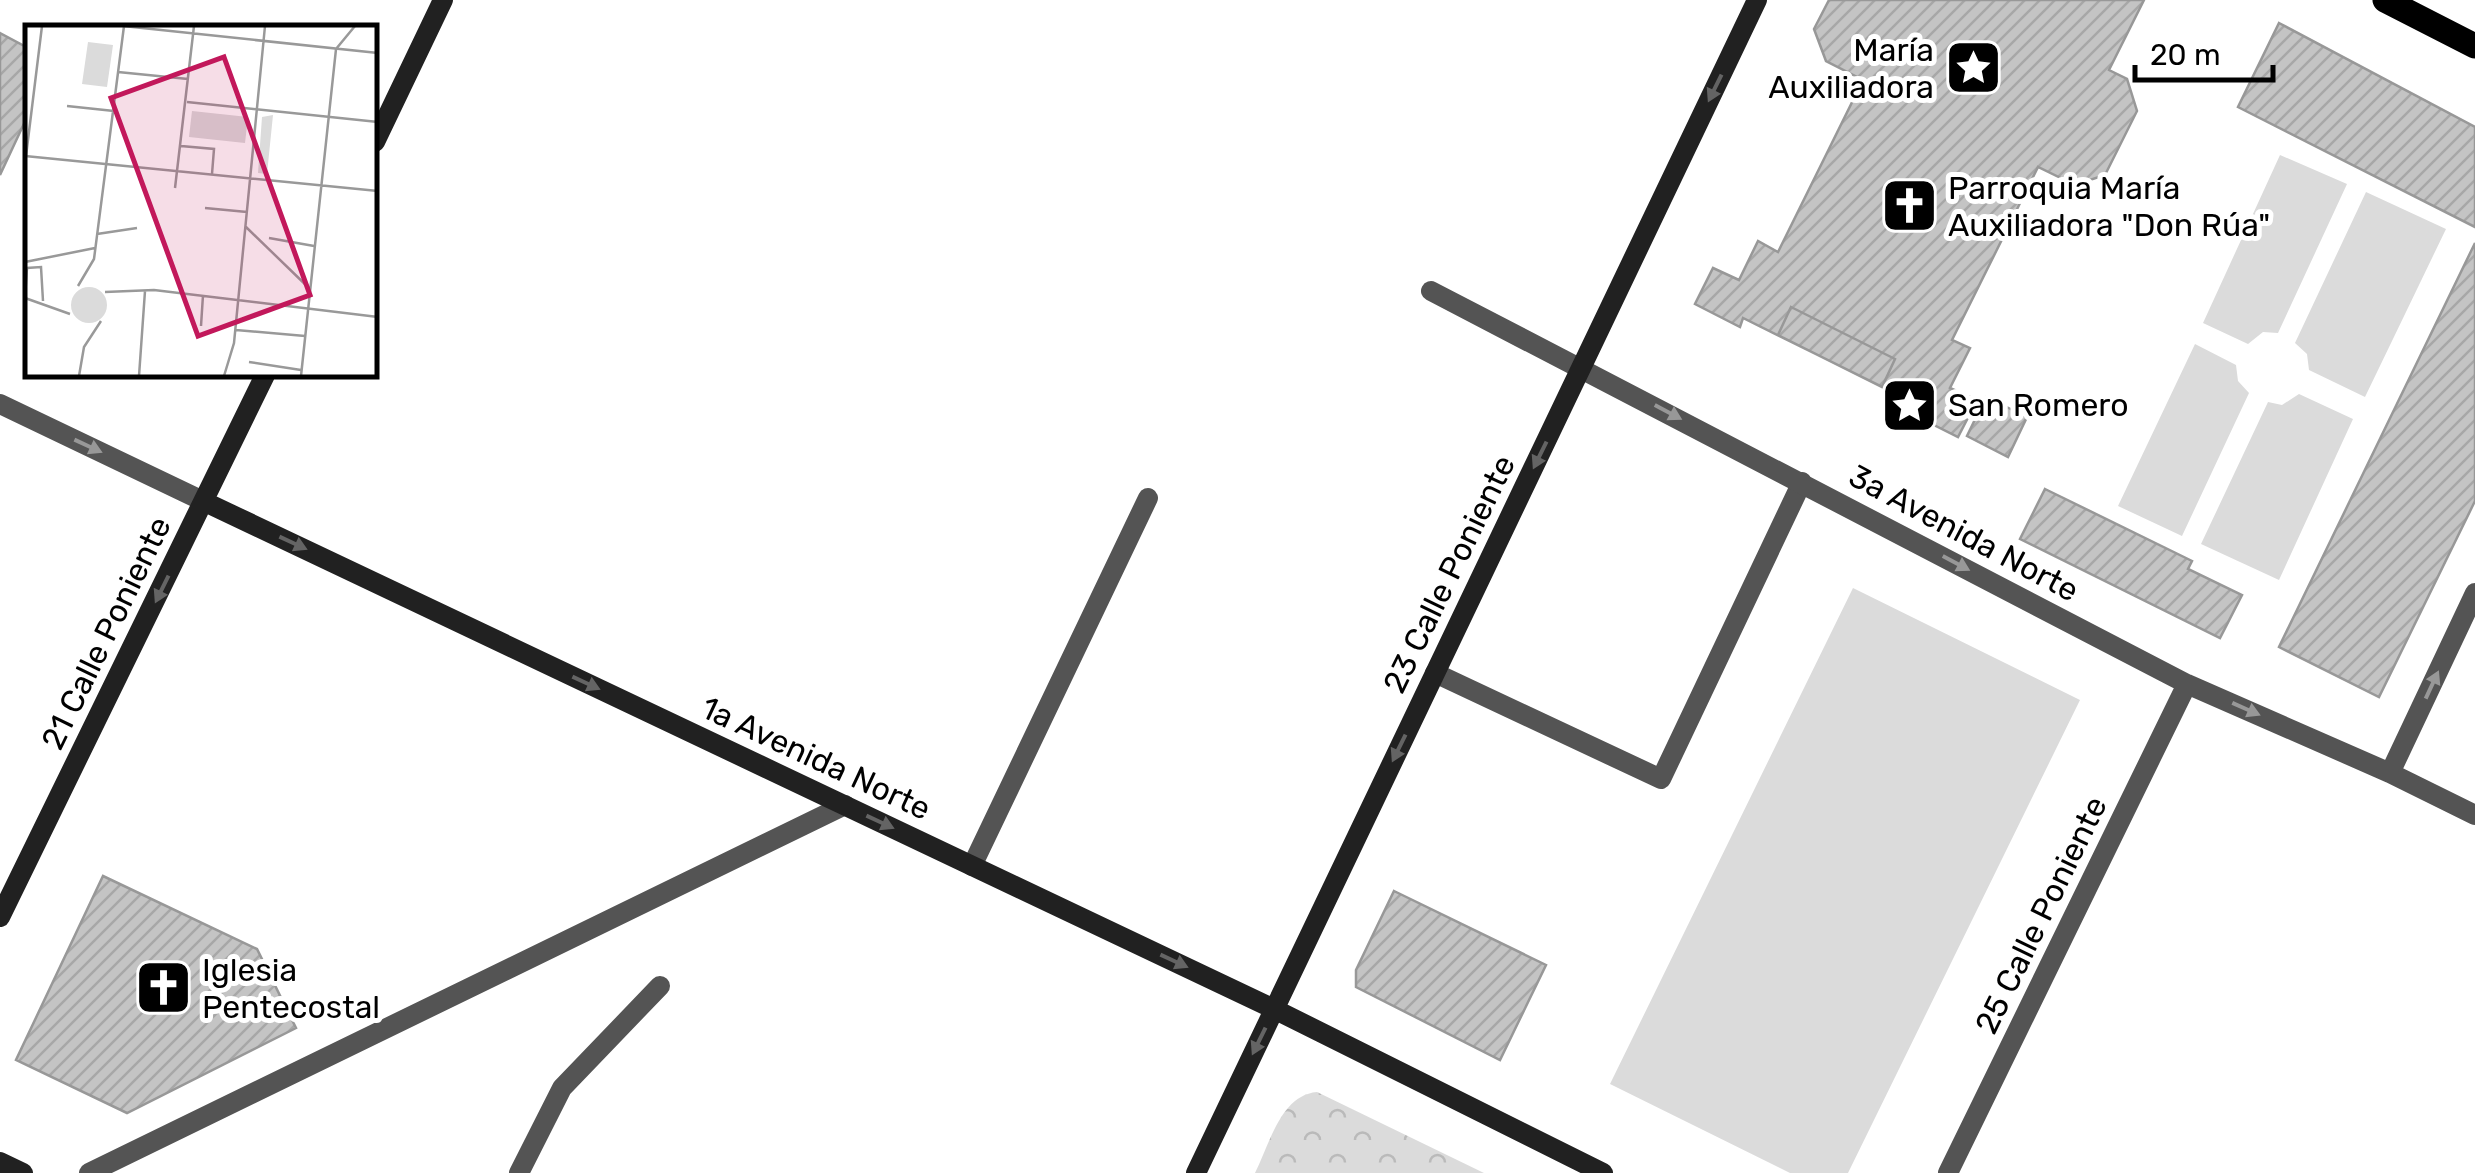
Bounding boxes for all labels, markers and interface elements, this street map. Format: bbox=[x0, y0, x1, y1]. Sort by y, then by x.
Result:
scale bar bbox=[2135, 20, 2272, 82]
inset map bbox=[25, 25, 378, 378]
place label: María Auxiliadora bbox=[1768, 31, 1934, 106]
text: 20 m bbox=[2150, 37, 2221, 73]
place icon: María Auxiliadora bbox=[1943, 38, 2003, 98]
one-way arrow bbox=[1707, 74, 1724, 103]
place label: Parroquia María Auxiliadora "Don Rúa" bbox=[1948, 169, 2270, 244]
church icon: Parroquia María Auxiliadora "Don Rúa" bbox=[1879, 176, 1939, 236]
place icon: San Romero bbox=[1879, 375, 1939, 435]
place label: San Romero bbox=[1948, 386, 2129, 424]
one-way arrow bbox=[1654, 403, 1683, 420]
one-way arrow bbox=[74, 437, 103, 454]
one-way arrow bbox=[1531, 440, 1548, 469]
street label: 23 Calle Poniente bbox=[1375, 449, 1523, 699]
street label: 3a Avenida Norte bbox=[1843, 457, 2085, 609]
street label: 21 Calle Poniente bbox=[33, 511, 179, 755]
one-way arrow bbox=[279, 535, 308, 552]
one-way arrow bbox=[1942, 554, 1971, 571]
one-way arrow bbox=[153, 575, 170, 604]
one-way arrow bbox=[2423, 670, 2440, 699]
one-way arrow bbox=[572, 674, 601, 691]
street label: 1a Avenida Norte bbox=[695, 688, 937, 828]
one-way arrow bbox=[2232, 701, 2261, 718]
one-way arrow bbox=[1391, 734, 1408, 763]
street label: 25 Calle Poniente bbox=[1967, 790, 2115, 1040]
one-way arrow bbox=[866, 813, 895, 830]
place label: Iglesia Pentecostal bbox=[202, 951, 380, 1026]
one-way arrow bbox=[1159, 953, 1188, 970]
church icon: Iglesia Pentecostal bbox=[133, 958, 193, 1018]
one-way arrow bbox=[1250, 1027, 1267, 1056]

